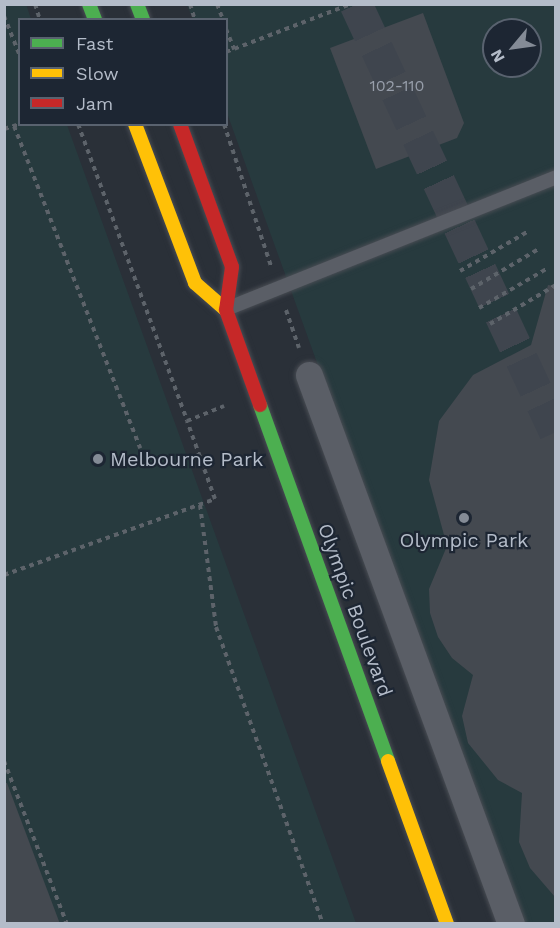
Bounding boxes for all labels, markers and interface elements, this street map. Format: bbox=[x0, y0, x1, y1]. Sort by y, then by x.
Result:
legend bbox=[18, 18, 228, 126]
north arrow bbox=[482, 18, 542, 78]
text: Fast bbox=[76, 33, 113, 54]
text: N bbox=[486, 46, 509, 66]
text: Slow bbox=[76, 63, 119, 84]
house number: 102-110 bbox=[369, 76, 425, 96]
text: Jam bbox=[76, 93, 113, 114]
place label: Melbourne Park bbox=[110, 447, 263, 471]
marker: Melbourne Park bbox=[91, 452, 105, 466]
marker: Olympic Park bbox=[457, 511, 471, 525]
street label: Olympic Boulevard bbox=[313, 520, 397, 700]
place label: Olympic Park bbox=[400, 528, 528, 552]

